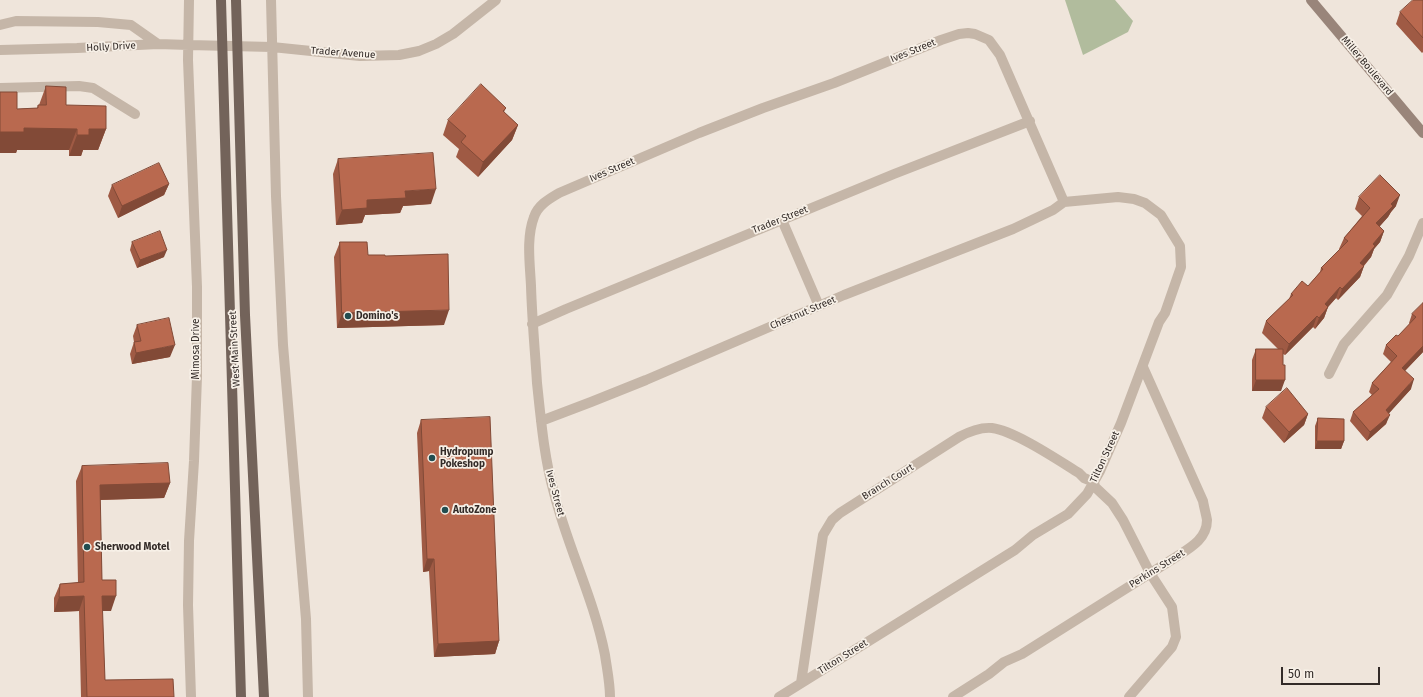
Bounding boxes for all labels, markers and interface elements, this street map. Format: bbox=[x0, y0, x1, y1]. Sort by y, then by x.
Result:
street label: Miller Boulevard bbox=[1339, 34, 1395, 98]
street label: Ives Street bbox=[889, 36, 937, 66]
street label: Holly Drive bbox=[86, 40, 136, 54]
street label: Trader Avenue bbox=[310, 45, 376, 61]
street label: Ives Street bbox=[588, 155, 636, 185]
street label: Trader Street bbox=[750, 203, 810, 237]
street label: Chestnut Street bbox=[768, 294, 838, 332]
place label: Domino's bbox=[356, 310, 398, 322]
street label: West Main Street bbox=[227, 311, 243, 387]
marker: Domino's bbox=[343, 311, 353, 321]
street label: Mimosa Drive bbox=[190, 318, 202, 380]
street label: Tilton Street bbox=[1088, 429, 1122, 485]
place label: Hydropump Pokeshop bbox=[440, 446, 493, 470]
marker: Hydropump Pokeshop bbox=[427, 453, 437, 463]
street label: Branch Court bbox=[860, 461, 916, 503]
street label: Ives Street bbox=[543, 468, 567, 518]
place label: AutoZone bbox=[453, 504, 496, 516]
marker: AutoZone bbox=[440, 505, 450, 515]
place label: Sherwood Motel bbox=[95, 541, 169, 553]
marker: Sherwood Motel bbox=[82, 542, 92, 552]
street label: Perkins Street bbox=[1127, 547, 1187, 591]
street label: Tilton Street bbox=[816, 637, 870, 677]
scale bar bbox=[1283, 659, 1382, 685]
text: 50 m bbox=[1288, 667, 1314, 681]

